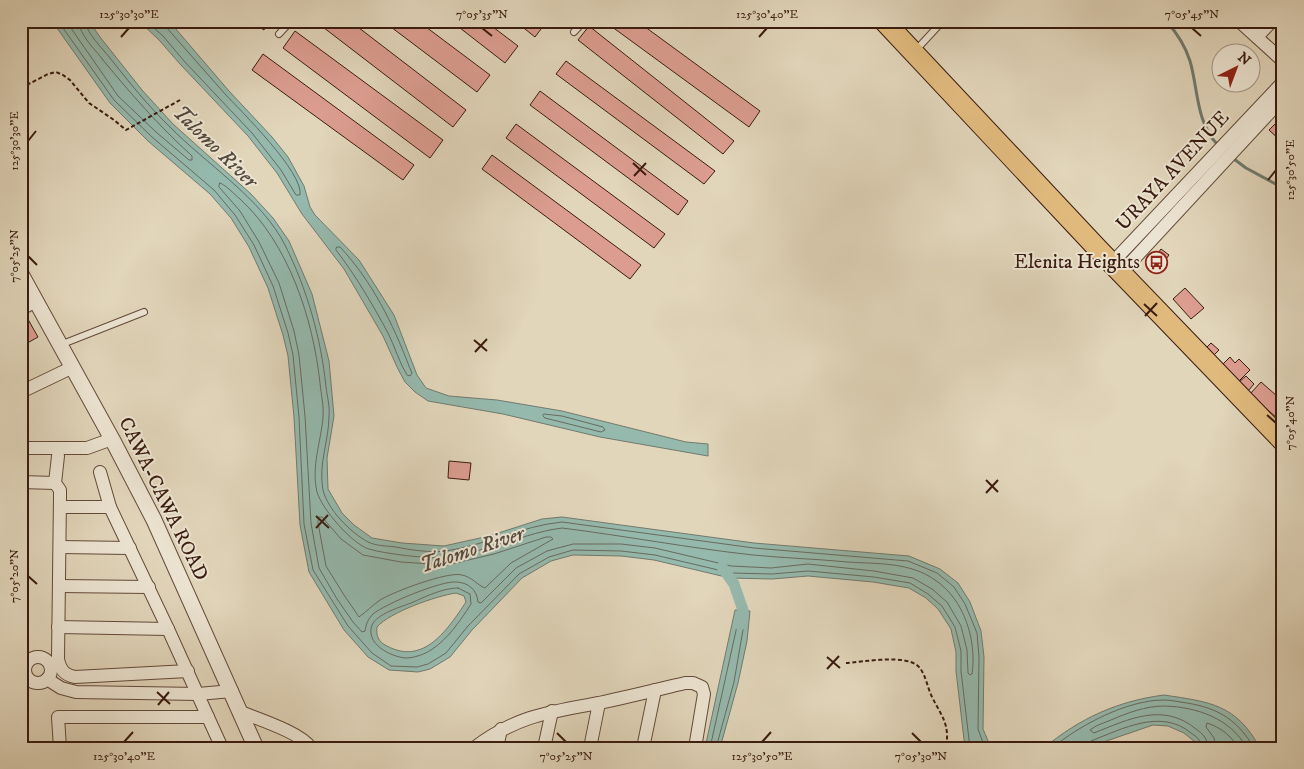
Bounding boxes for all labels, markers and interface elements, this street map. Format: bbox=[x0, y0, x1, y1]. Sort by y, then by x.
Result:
text: 125°30'30"E bbox=[99, 7, 159, 22]
text: 7°05'35"N bbox=[456, 7, 508, 22]
text: 125°30'40"E bbox=[736, 7, 798, 22]
text: 7°05'45"N bbox=[1165, 7, 1219, 22]
north arrow bbox=[1212, 42, 1262, 92]
text: N bbox=[1234, 49, 1255, 70]
water label: Talomo River bbox=[167, 100, 264, 195]
street label: URAYA AVENUE bbox=[1111, 106, 1235, 236]
text: 125°30'30"E bbox=[7, 111, 22, 171]
text: 125°30'50"E bbox=[1283, 139, 1298, 200]
text: 7°05'25"N bbox=[7, 229, 22, 283]
place label: Elenita Heights bbox=[1014, 250, 1140, 275]
bus stop icon: Elenita Heights bbox=[1144, 250, 1168, 274]
text: 7°05'40"N bbox=[1283, 395, 1298, 450]
street label: CAWA-CAWA ROAD bbox=[113, 413, 214, 585]
water label: Talomo River bbox=[417, 520, 529, 579]
text: 7°05'20"N bbox=[7, 549, 22, 603]
text: 125°30'40"E bbox=[93, 749, 155, 764]
text: 7°05'25"N bbox=[539, 749, 593, 764]
text: 125°30'50"E bbox=[732, 749, 793, 764]
text: 7°05'30"N bbox=[895, 749, 947, 764]

